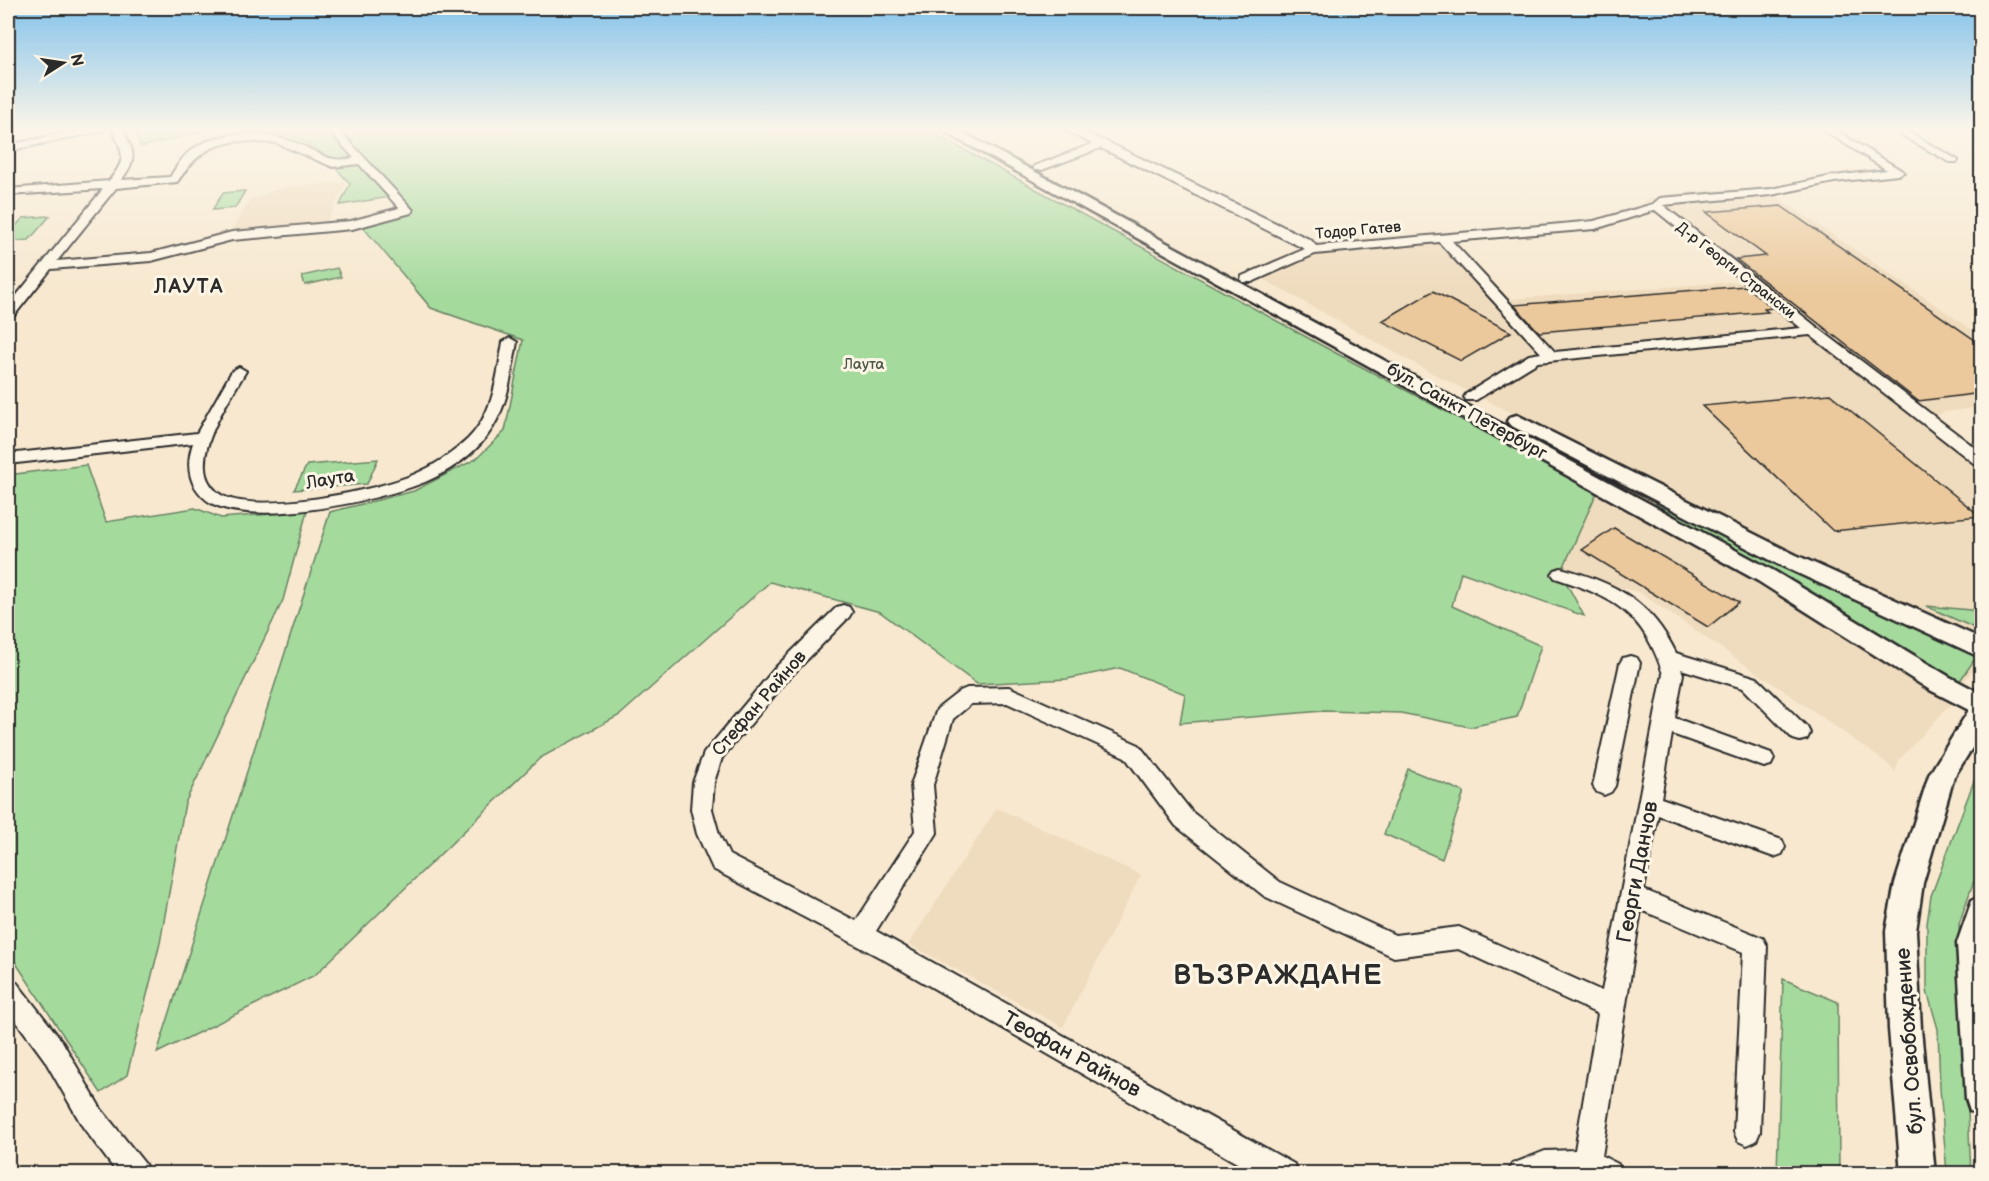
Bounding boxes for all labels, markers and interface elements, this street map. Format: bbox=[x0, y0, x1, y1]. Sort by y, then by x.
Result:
north arrow bbox=[33, 33, 93, 93]
text: N bbox=[66, 52, 87, 68]
street label: Тодор Гатев bbox=[1314, 217, 1402, 244]
street label: Д-р Георги Странски bbox=[1672, 218, 1799, 323]
district label: ЛАУТА bbox=[153, 275, 224, 299]
park label: Лаута bbox=[843, 355, 885, 374]
street label: бул. Санкт Петербург bbox=[1383, 359, 1551, 464]
street label: Лаута bbox=[303, 465, 356, 494]
street label: Стефан Райнов bbox=[708, 646, 811, 760]
street label: Георги Данчов bbox=[1612, 799, 1663, 945]
street label: бул. Освобождение bbox=[1890, 947, 1928, 1135]
district label: ВЪЗРАЖДАНЕ bbox=[1173, 959, 1383, 992]
street label: Теофан Райнов bbox=[998, 1006, 1145, 1103]

